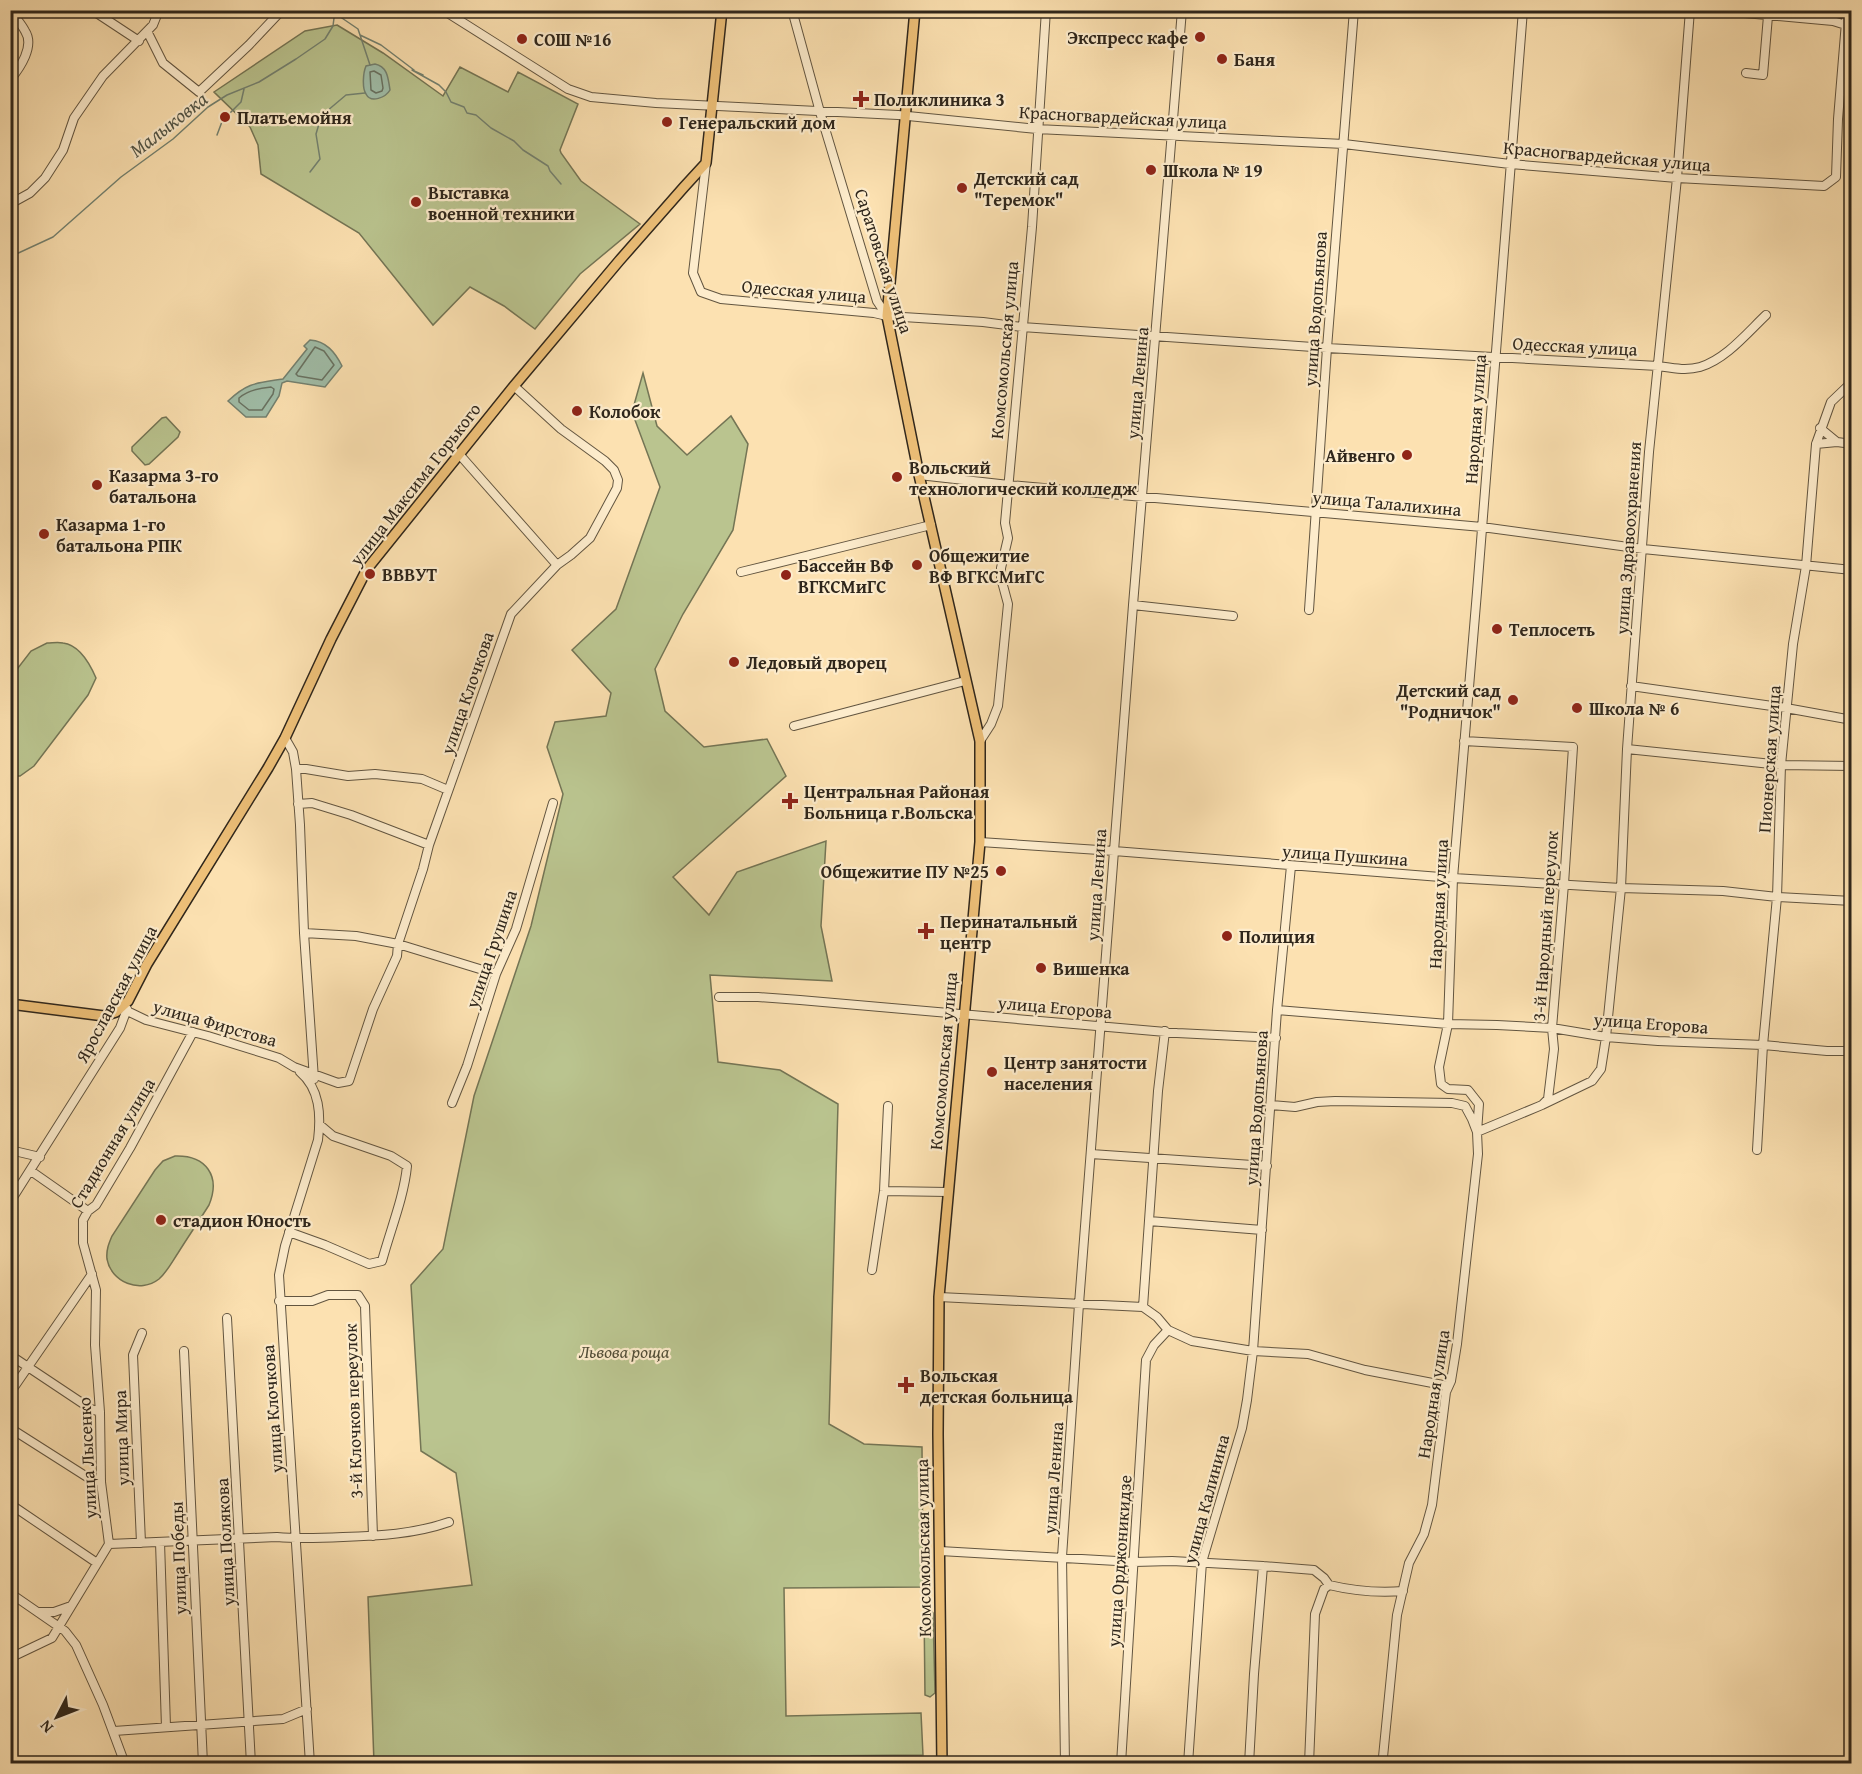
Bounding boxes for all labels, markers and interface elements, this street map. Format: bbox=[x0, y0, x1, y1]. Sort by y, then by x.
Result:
place label: Экспресс кафе bbox=[1067, 24, 1188, 51]
place label: СОШ №16 bbox=[534, 26, 611, 53]
marker: Экспресс кафе bbox=[1193, 30, 1207, 44]
marker: СОШ №16 bbox=[515, 32, 529, 46]
place label: Баня bbox=[1234, 46, 1275, 73]
marker: Баня bbox=[1215, 52, 1229, 66]
water label: Малыковка bbox=[123, 84, 214, 164]
place label: Поликлиника 3 bbox=[874, 86, 1005, 113]
marker: Поликлиника 3 bbox=[852, 90, 870, 108]
street label: Красногвардейская улица bbox=[1018, 98, 1228, 136]
place label: Платьемойня bbox=[237, 104, 352, 131]
place label: Генеральский дом bbox=[679, 109, 836, 136]
marker: Платьемойня bbox=[218, 110, 232, 124]
marker: Генеральский дом bbox=[660, 115, 674, 129]
street label: Красногвардейская улица bbox=[1502, 133, 1712, 179]
place label: Школа № 19 bbox=[1163, 157, 1263, 184]
marker: Школа № 19 bbox=[1144, 163, 1158, 177]
place label: Детский сад "Теремок" bbox=[973, 165, 1079, 213]
place label: Выставка военной техники bbox=[428, 179, 575, 227]
marker: Детский сад "Теремок" bbox=[955, 181, 969, 195]
street label: Саратовская улица bbox=[848, 185, 920, 337]
marker: Выставка военной техники bbox=[409, 195, 423, 209]
street label: улица Водопьянова bbox=[1296, 230, 1334, 389]
street label: Комсомольская улица bbox=[983, 260, 1025, 440]
street label: Одесская улица bbox=[741, 272, 868, 310]
street label: улица Ленина bbox=[1119, 325, 1155, 441]
street label: Одесская улица bbox=[1512, 329, 1638, 363]
street label: Народная улица bbox=[1457, 353, 1493, 485]
street label: улица Максима Горького bbox=[342, 397, 487, 572]
place label: Колобок bbox=[589, 398, 661, 425]
marker: Колобок bbox=[570, 404, 584, 418]
street label: улица Здравоохранения bbox=[1608, 440, 1648, 637]
place label: Айвенго bbox=[1325, 442, 1395, 469]
marker: Айвенго bbox=[1400, 448, 1414, 462]
place label: Вольский технологический колледж bbox=[909, 454, 1138, 502]
place label: Казарма 3-го батальона bbox=[109, 462, 219, 510]
marker: Вольский технологический колледж bbox=[890, 470, 904, 484]
marker: Казарма 3-го батальона bbox=[90, 478, 104, 492]
street label: улица Талалихина bbox=[1311, 483, 1463, 523]
place label: Казарма 1-го батальона РПК bbox=[56, 511, 182, 559]
marker: Казарма 1-го батальона РПК bbox=[37, 527, 51, 541]
place label: Общежитие ВФ ВГКСМиГС bbox=[929, 542, 1045, 590]
place label: Бассейн ВФ ВГКСМиГС bbox=[798, 552, 894, 600]
marker: Общежитие ВФ ВГКСМиГС bbox=[910, 558, 924, 572]
place label: ВВВУТ bbox=[382, 561, 438, 588]
marker: ВВВУТ bbox=[363, 567, 377, 581]
marker: Бассейн ВФ ВГКСМиГС bbox=[779, 568, 793, 582]
place label: Теплосеть bbox=[1509, 616, 1595, 643]
marker: Теплосеть bbox=[1490, 622, 1504, 636]
street label: улица Клочкова bbox=[433, 628, 501, 759]
place label: Ледовый дворец bbox=[746, 649, 887, 676]
marker: Ледовый дворец bbox=[727, 655, 741, 669]
place label: Детский сад "Родничок" bbox=[1395, 677, 1501, 725]
street label: Пионерская улица bbox=[1750, 684, 1788, 834]
marker: Детский сад "Родничок" bbox=[1506, 693, 1520, 707]
place label: Школа № 6 bbox=[1589, 695, 1679, 722]
marker: Школа № 6 bbox=[1570, 701, 1584, 715]
place label: Центральная Районая Больница г.Вольска bbox=[804, 778, 990, 826]
marker: Центральная Районая Больница г.Вольска bbox=[781, 792, 799, 810]
street label: улица Ленина bbox=[1079, 827, 1113, 943]
street label: 3-й Народный переулок bbox=[1525, 829, 1565, 1022]
street label: улица Пушкина bbox=[1280, 837, 1409, 873]
street label: Народная улица bbox=[1421, 838, 1455, 970]
place label: Общежитие ПУ №25 bbox=[821, 858, 989, 885]
marker: Общежитие ПУ №25 bbox=[994, 864, 1008, 878]
street label: улица Грушина bbox=[458, 886, 524, 1013]
place label: Перинатальный центр bbox=[940, 908, 1078, 956]
street label: Ярославская улица bbox=[68, 920, 164, 1068]
marker: Перинатальный центр bbox=[917, 922, 935, 940]
place label: Полиция bbox=[1239, 923, 1315, 950]
marker: Полиция bbox=[1220, 929, 1234, 943]
place label: Вишенка bbox=[1053, 955, 1130, 982]
marker: Вишенка bbox=[1034, 961, 1048, 975]
street label: Комсомольская улица bbox=[922, 971, 964, 1151]
street label: улица Егорова bbox=[996, 988, 1114, 1025]
street label: улица Фирстова bbox=[149, 992, 281, 1054]
street label: улица Егорова bbox=[1592, 1005, 1710, 1040]
street label: улица Водопьянова bbox=[1237, 1029, 1275, 1188]
place label: Центр занятости населения bbox=[1004, 1049, 1147, 1097]
marker: Центр занятости населения bbox=[985, 1065, 999, 1079]
street label: Стадионная улица bbox=[62, 1072, 162, 1213]
place label: стадион Юность bbox=[173, 1207, 311, 1234]
marker: стадион Юность bbox=[154, 1213, 168, 1227]
street label: 3-й Клочков переулок bbox=[336, 1322, 370, 1499]
street label: Народная улица bbox=[1410, 1327, 1457, 1460]
park label: Львова роща bbox=[579, 1338, 670, 1365]
street label: улица Клочкова bbox=[254, 1344, 290, 1475]
place label: Вольская детская больница bbox=[920, 1362, 1074, 1410]
marker: Вольская детская больница bbox=[897, 1376, 915, 1394]
street label: улица Мира bbox=[106, 1389, 136, 1487]
street label: улица Лысенко bbox=[70, 1396, 104, 1521]
street label: улица Ленина bbox=[1036, 1420, 1070, 1536]
street label: улица Калинина bbox=[1175, 1431, 1236, 1568]
street label: Комсомольская улица bbox=[908, 1458, 938, 1637]
street label: улица Орджоникидзе bbox=[1099, 1474, 1138, 1649]
street label: улица Полякова bbox=[208, 1477, 242, 1608]
street label: улица Победы bbox=[163, 1500, 194, 1616]
north arrow bbox=[27, 1687, 87, 1747]
text: N bbox=[33, 1715, 58, 1739]

